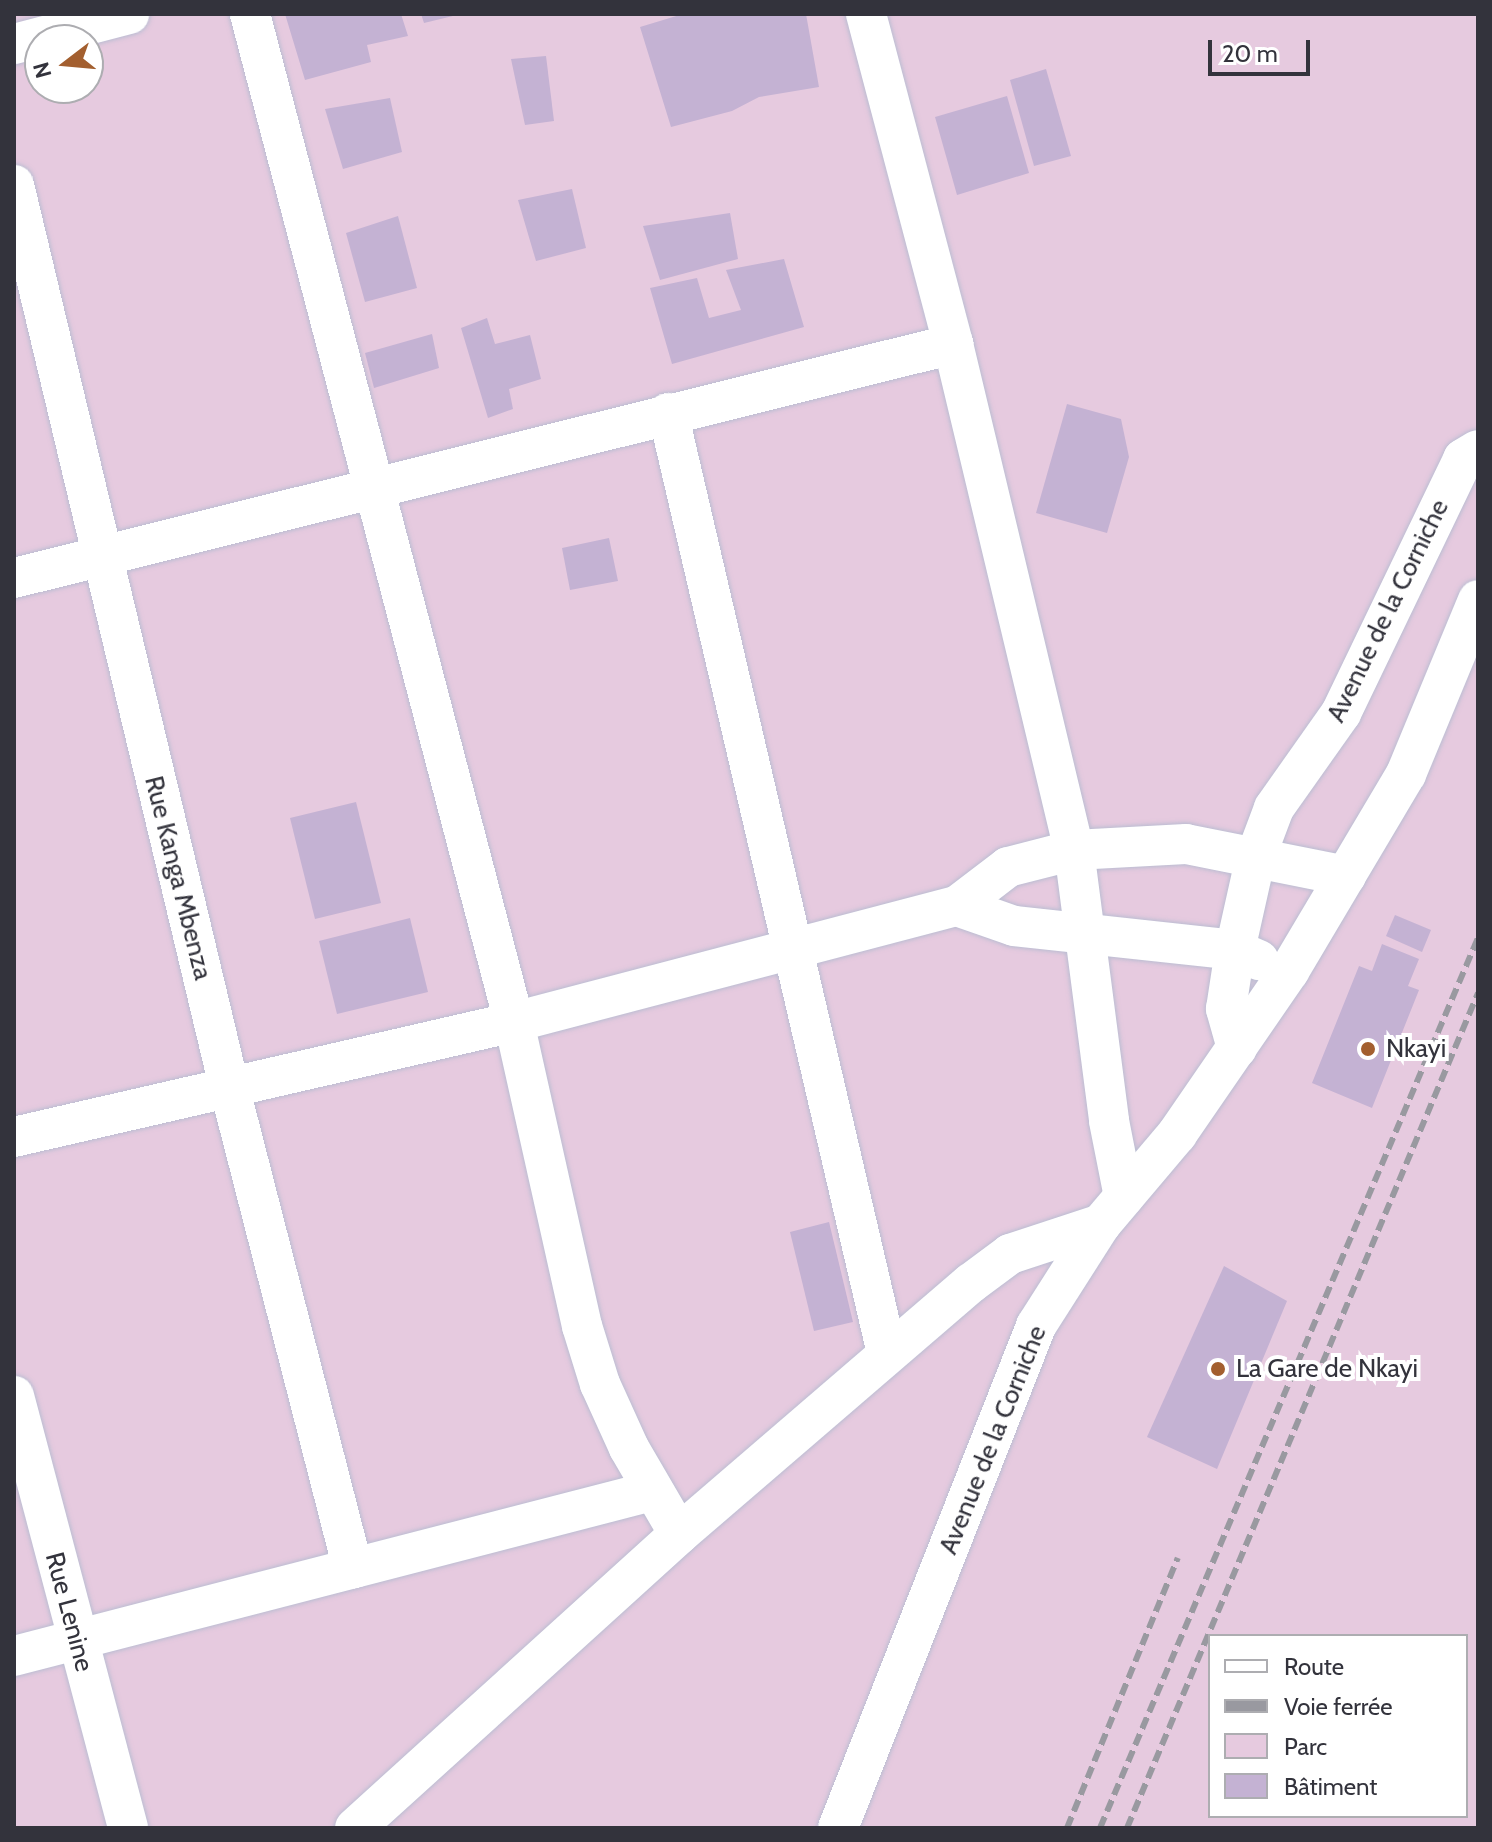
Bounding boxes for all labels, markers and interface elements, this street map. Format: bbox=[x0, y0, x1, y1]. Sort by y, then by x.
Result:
north arrow bbox=[24, 24, 104, 104]
scale bar bbox=[1212, 24, 1314, 74]
text: 20 m bbox=[1222, 39, 1278, 68]
text: N bbox=[27, 59, 57, 81]
street label: Avenue de la Corniche bbox=[1321, 495, 1455, 727]
street label: Rue Kanga Mbenza bbox=[138, 773, 218, 983]
place label: Nkayi bbox=[1386, 1033, 1446, 1065]
marker: Nkayi bbox=[1357, 1038, 1379, 1060]
street label: Avenue de la Corniche bbox=[933, 1321, 1053, 1559]
place label: La Gare de Nkayi bbox=[1236, 1353, 1418, 1385]
marker: La Gare de Nkayi bbox=[1207, 1358, 1229, 1380]
street label: Rue Lenine bbox=[38, 1549, 100, 1675]
legend bbox=[1208, 1634, 1468, 1818]
text: Route bbox=[1284, 1652, 1344, 1681]
text: Voie ferrée bbox=[1284, 1692, 1393, 1721]
text: Parc bbox=[1284, 1732, 1327, 1761]
text: Bâtiment bbox=[1284, 1772, 1377, 1801]

